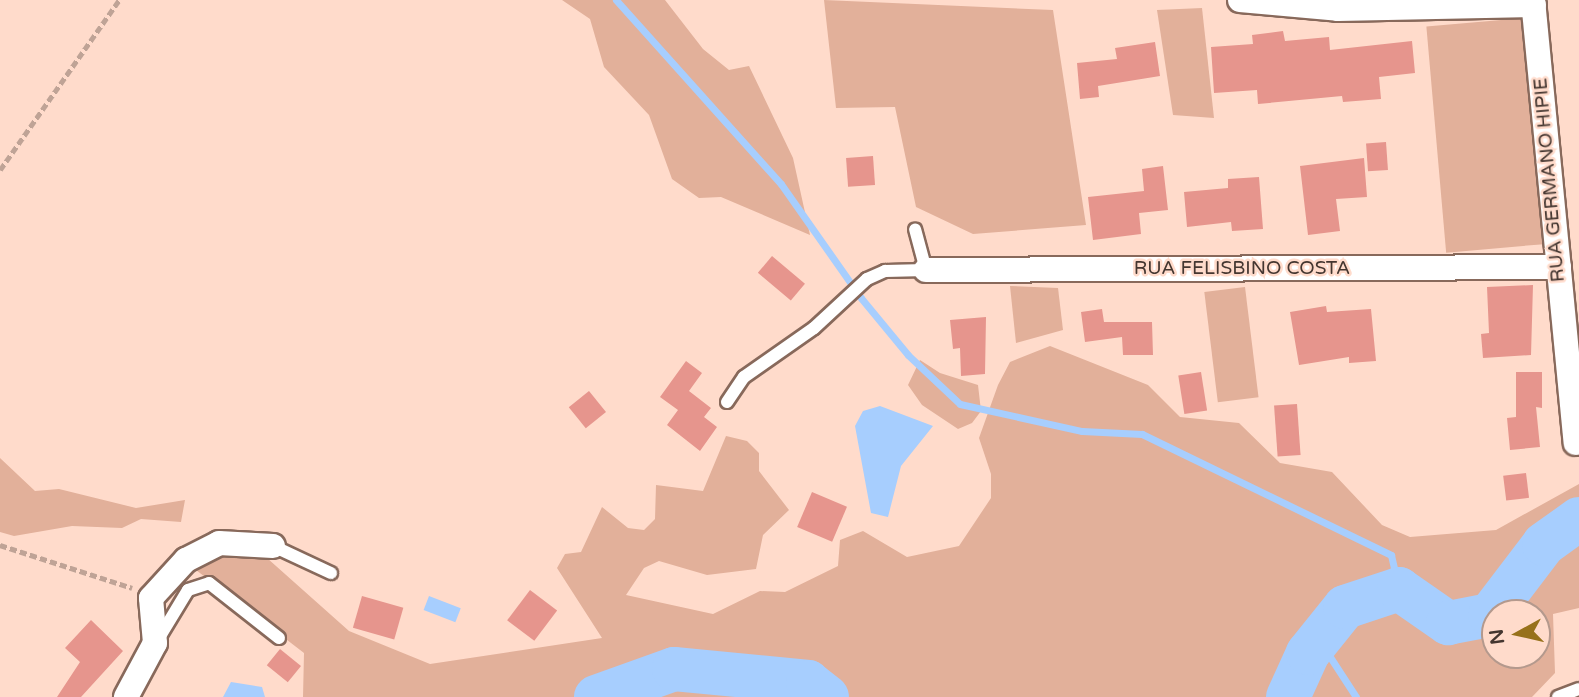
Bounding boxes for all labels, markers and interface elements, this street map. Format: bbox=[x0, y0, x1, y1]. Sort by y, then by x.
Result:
street label: RUA GERMANO HIPIE bbox=[1530, 77, 1570, 283]
street label: RUA FELISBINO COSTA bbox=[1134, 258, 1350, 280]
north arrow bbox=[1481, 599, 1551, 669]
text: N bbox=[1485, 628, 1509, 646]

